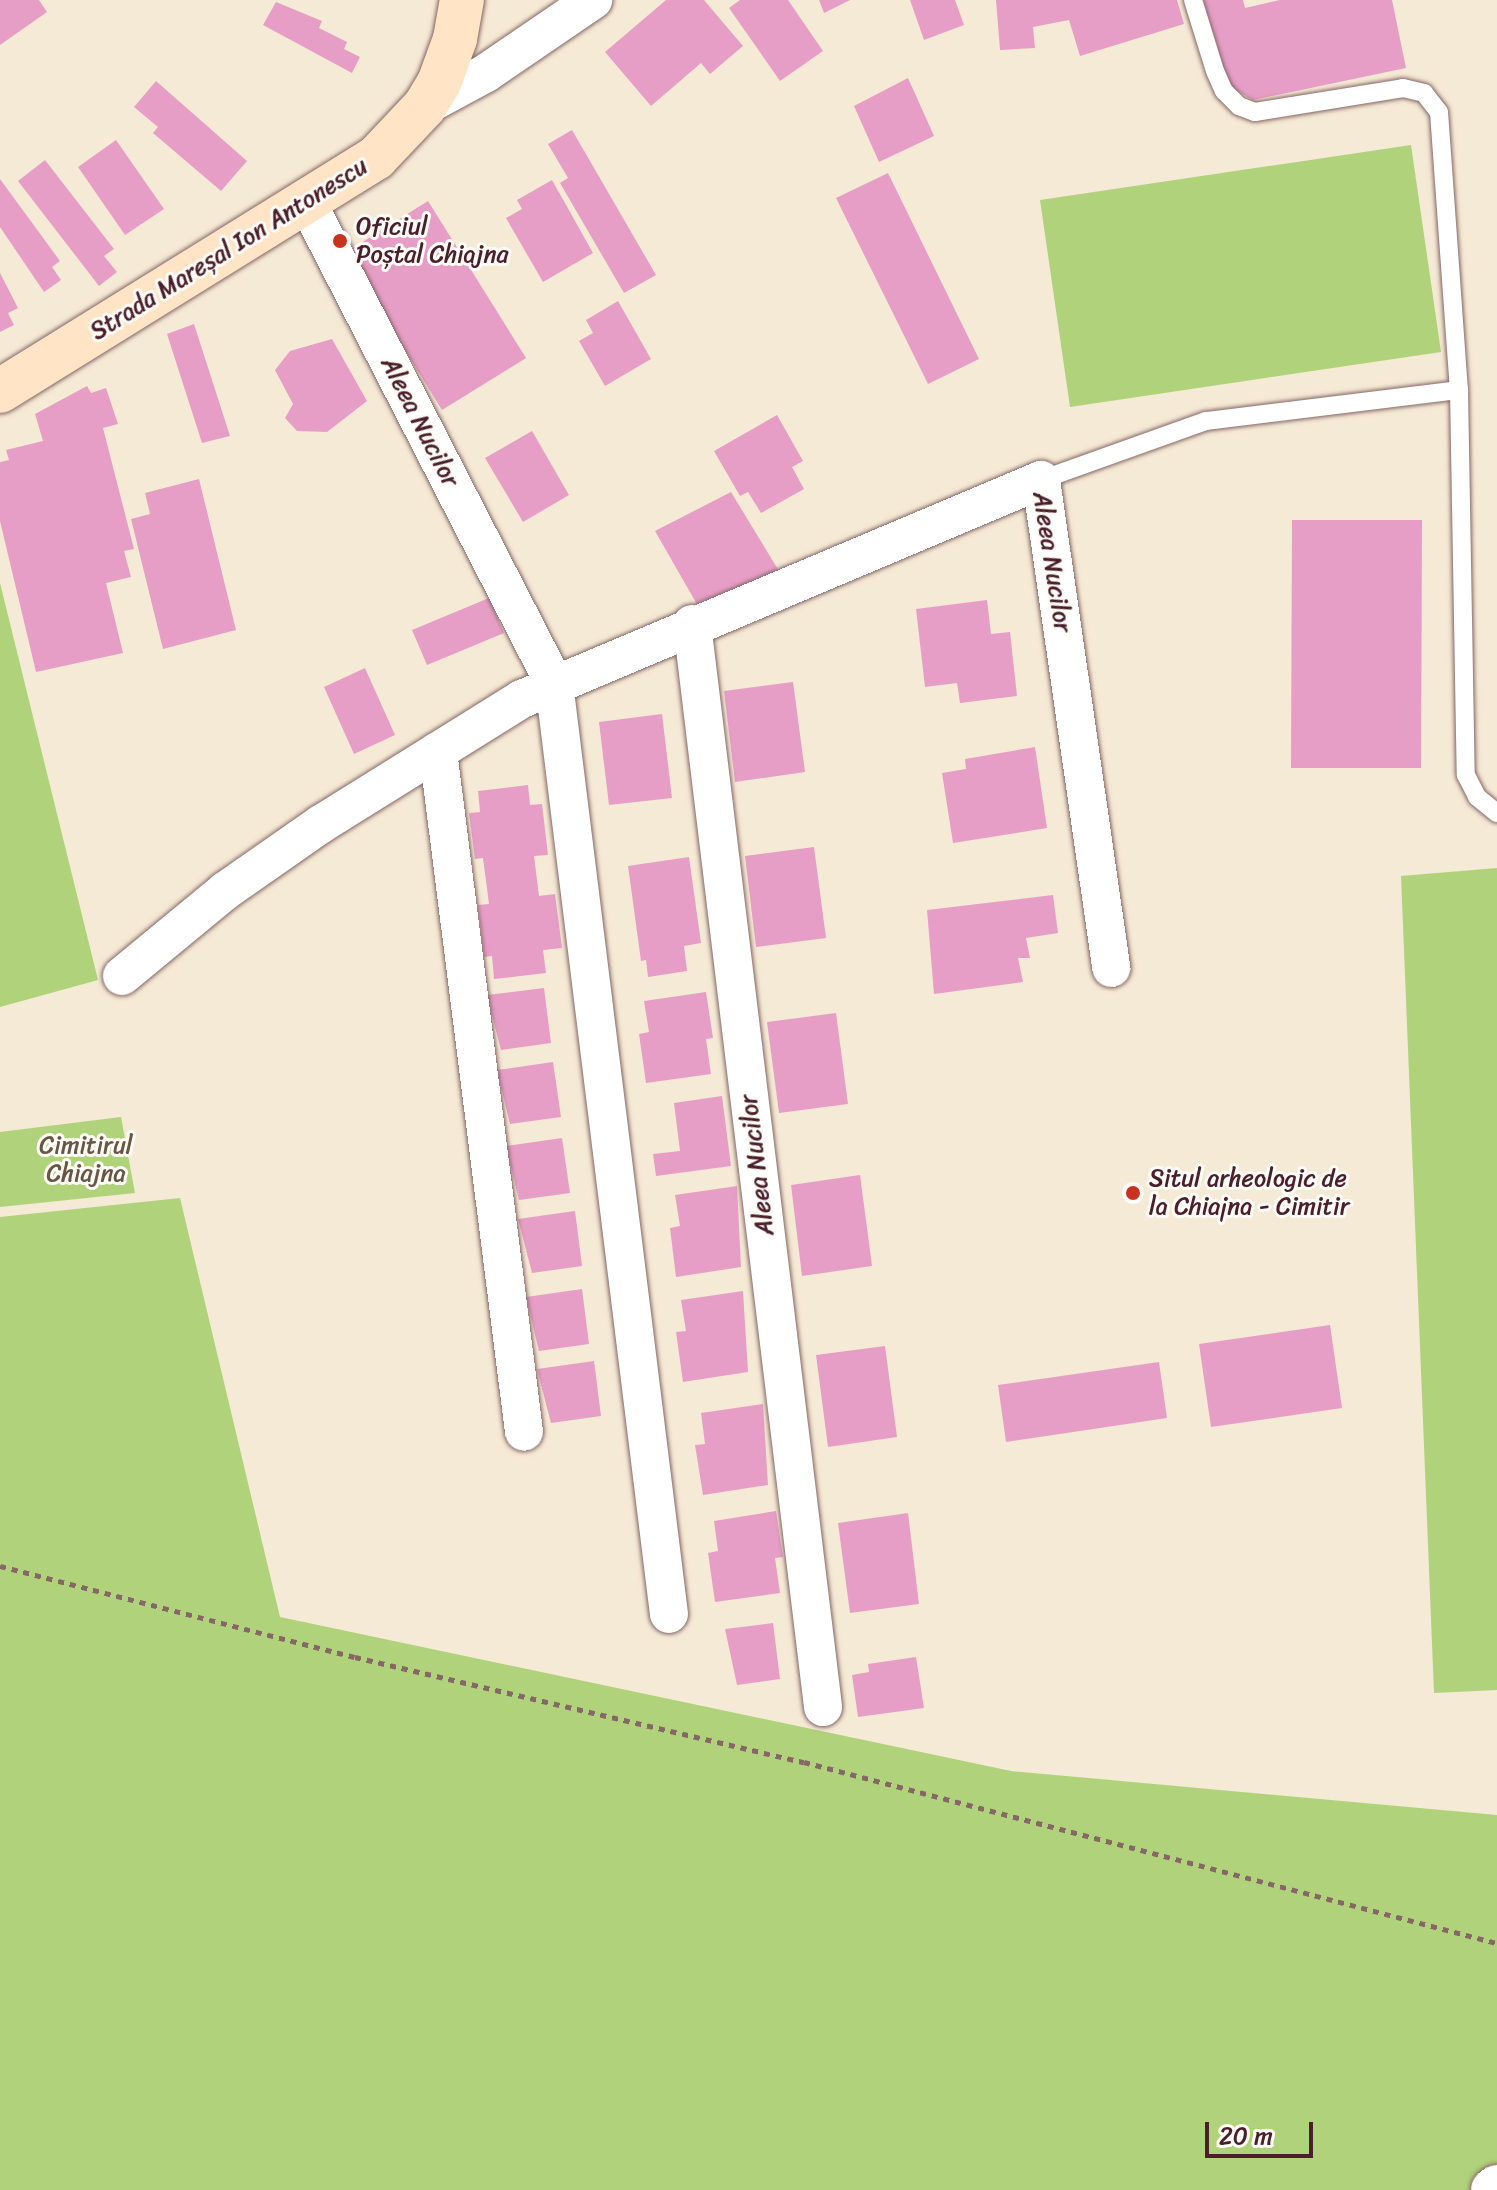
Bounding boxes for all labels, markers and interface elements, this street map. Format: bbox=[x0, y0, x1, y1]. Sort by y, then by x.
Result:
street label: Strada Mareșal Ion Antonescu bbox=[85, 152, 373, 346]
place label: Oficiul Poștal Chiajna bbox=[356, 213, 509, 269]
marker: Oficiul Poștal Chiajna bbox=[331, 232, 349, 250]
street label: Aleea Nucilor bbox=[375, 352, 465, 492]
street label: Aleea Nucilor bbox=[1027, 490, 1077, 634]
street label: Aleea Nucilor bbox=[734, 1093, 780, 1237]
park label: Cimitirul Chiajna bbox=[39, 1132, 133, 1188]
place label: Situl arheologic de la Chiajna - Cimitir bbox=[1149, 1165, 1350, 1221]
marker: Situl arheologic de la Chiajna - Cimitir bbox=[1124, 1184, 1142, 1202]
scale bar bbox=[1209, 2106, 1317, 2156]
text: 20 m bbox=[1219, 2115, 1273, 2157]

